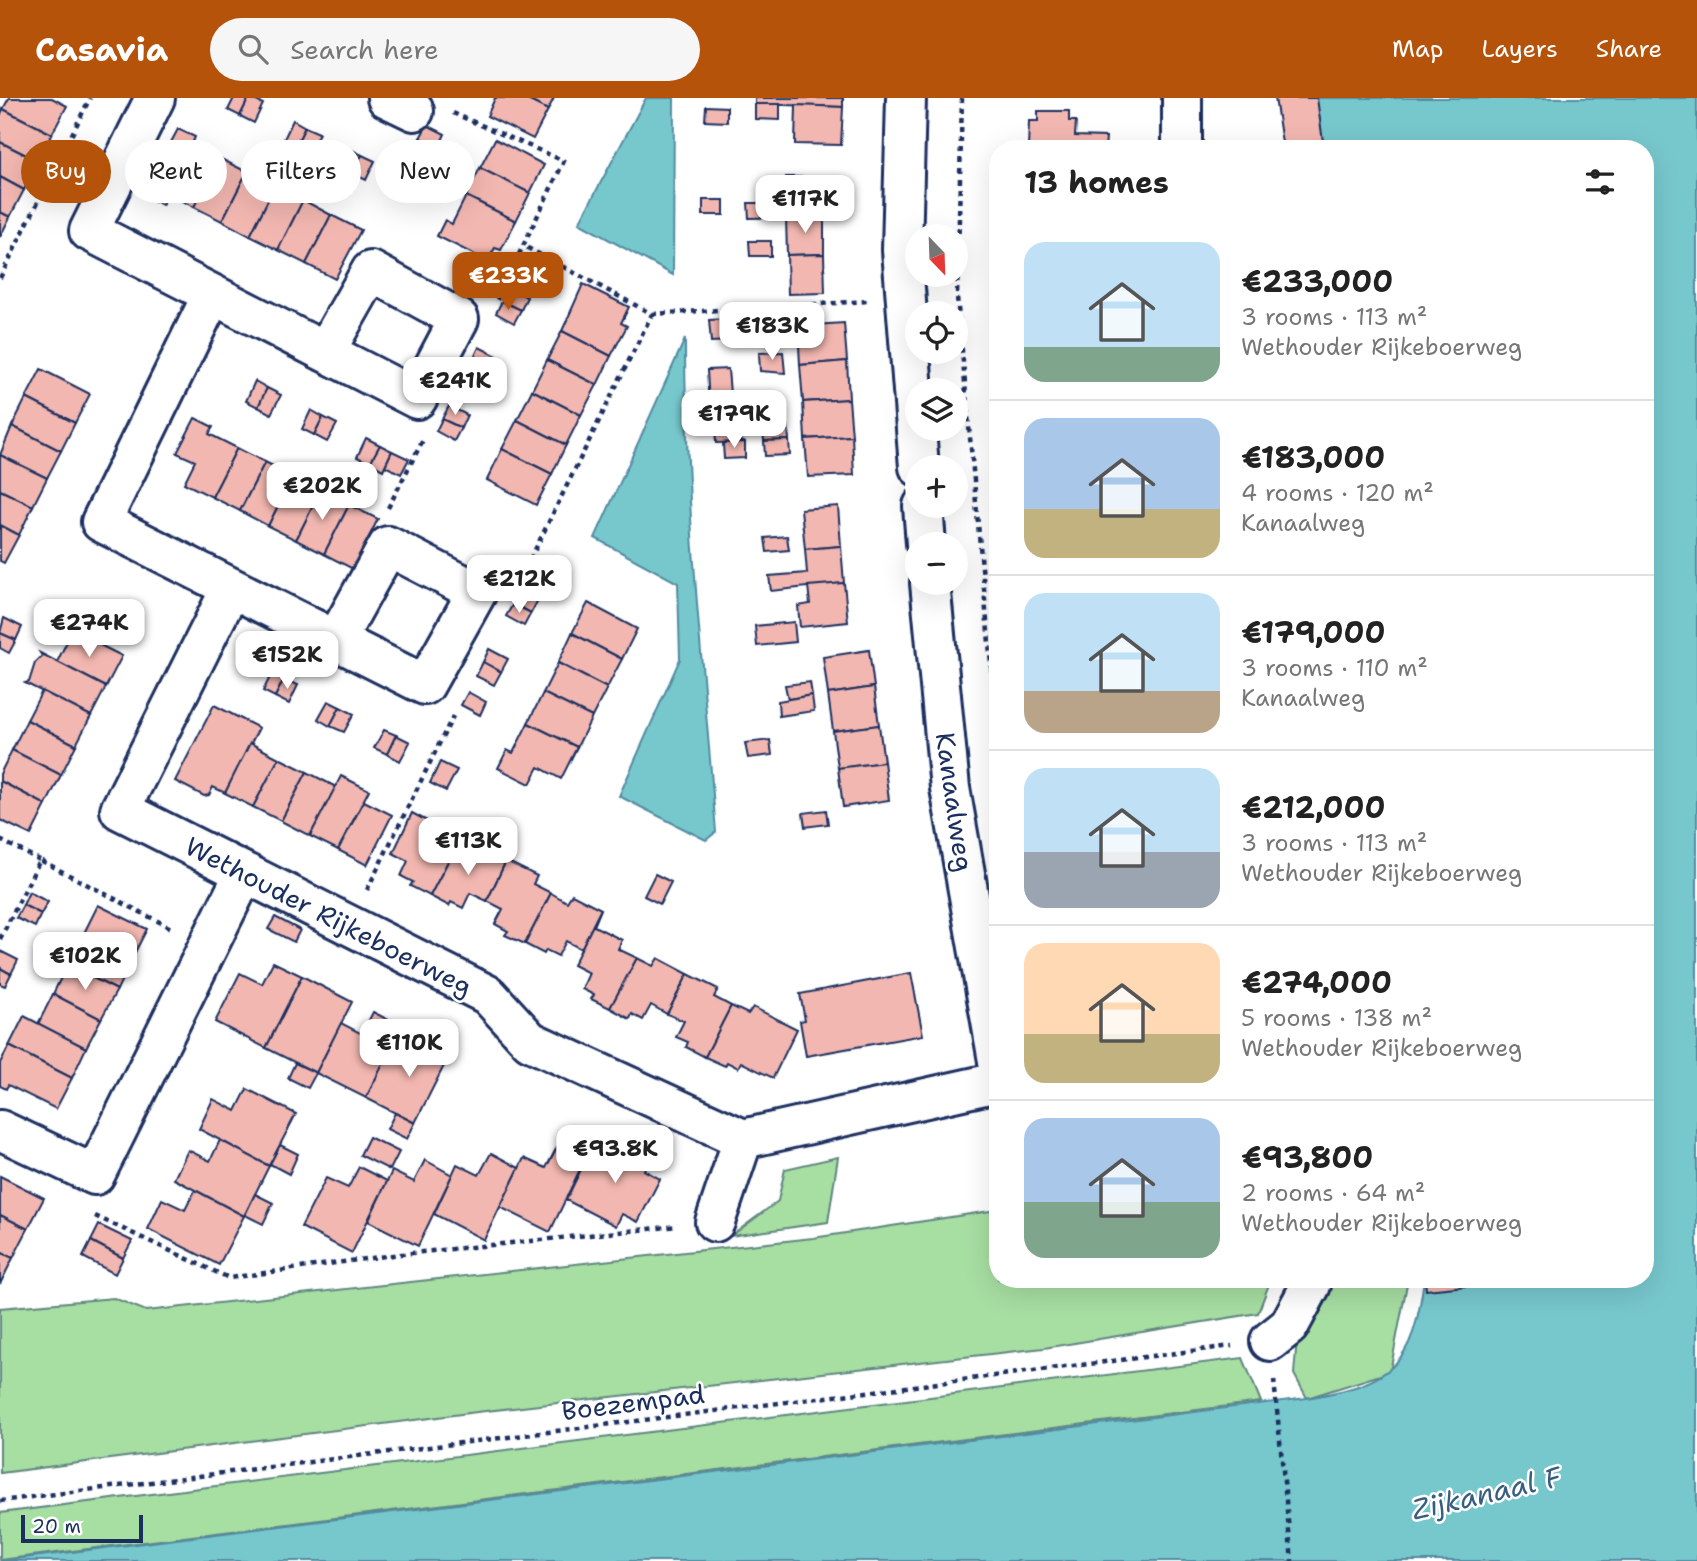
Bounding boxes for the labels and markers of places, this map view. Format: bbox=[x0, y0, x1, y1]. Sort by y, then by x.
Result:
pin: €117K bbox=[756, 176, 854, 235]
pin: €233K bbox=[459, 252, 557, 312]
pin: €183K bbox=[723, 302, 821, 362]
pin: €241K bbox=[406, 358, 504, 417]
pin: €179K bbox=[685, 390, 783, 450]
pin: €202K bbox=[273, 462, 371, 522]
pin: €212K bbox=[470, 556, 568, 615]
pin: €274K bbox=[40, 600, 138, 659]
pin: €152K bbox=[238, 632, 336, 691]
pin: €113K bbox=[419, 818, 517, 877]
pin: €102K bbox=[36, 932, 134, 992]
pin: €110K bbox=[360, 1020, 458, 1079]
pin: €93.8K bbox=[558, 1126, 672, 1185]

